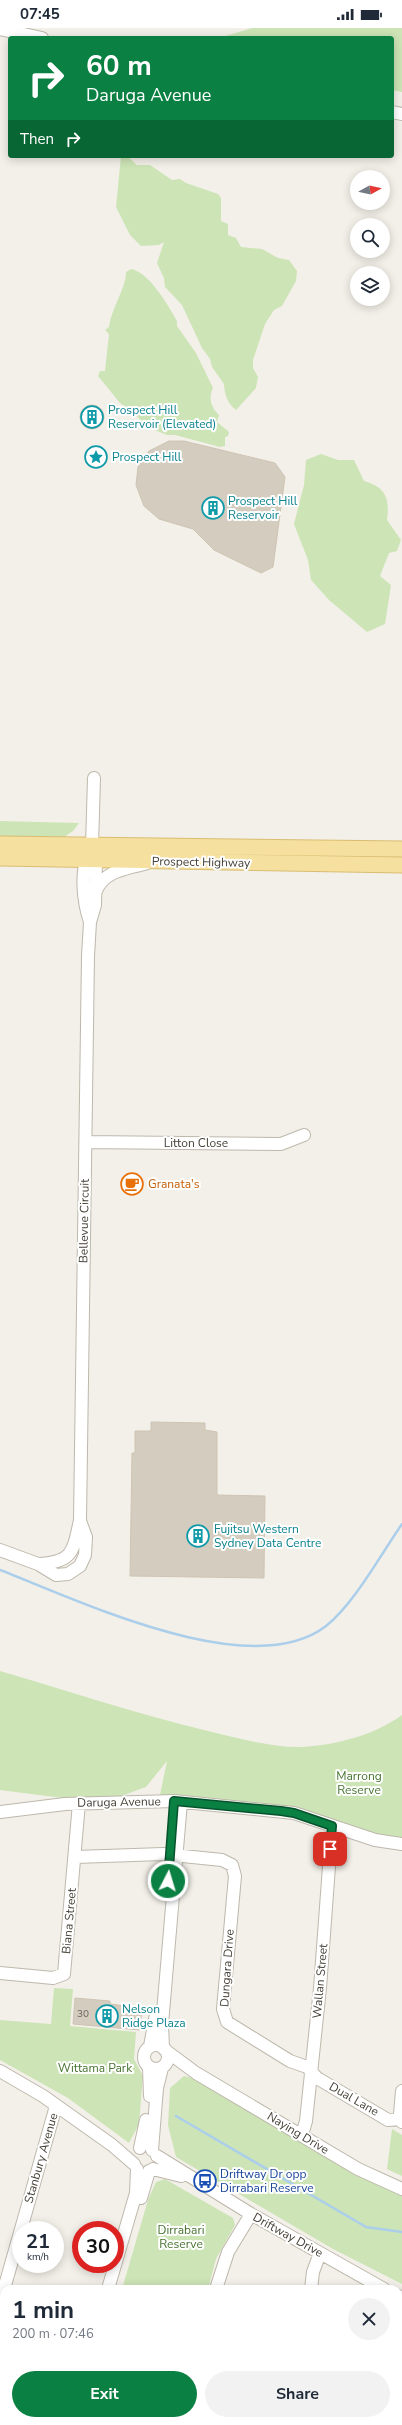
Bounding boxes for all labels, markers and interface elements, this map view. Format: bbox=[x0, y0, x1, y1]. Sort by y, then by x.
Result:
text: 07:45 bbox=[20, 4, 60, 24]
text: 60 m bbox=[86, 47, 152, 85]
icon: right bbox=[20, 52, 72, 104]
text: Daruga Avenue bbox=[86, 83, 211, 107]
icon: right bbox=[62, 128, 84, 150]
text: Then bbox=[20, 129, 54, 149]
north arrow bbox=[350, 170, 390, 210]
map controls bbox=[350, 170, 390, 306]
button: search bbox=[350, 218, 390, 258]
button: layers bbox=[350, 266, 390, 306]
place label: Prospect Hill Reservoir (Elevated) bbox=[108, 402, 216, 432]
building icon: Prospect Hill Reservoir (Elevated) bbox=[79, 404, 105, 430]
place icon: Prospect Hill bbox=[83, 444, 109, 470]
place label: Prospect Hill bbox=[112, 449, 182, 465]
place label: Prospect Hill Reservoir bbox=[228, 493, 298, 523]
building icon: Prospect Hill Reservoir bbox=[200, 495, 226, 521]
street label: Prospect Highway bbox=[152, 853, 251, 871]
street label: Litton Close bbox=[164, 1135, 228, 1151]
cafe icon: Granata's bbox=[119, 1171, 145, 1197]
place label: Granata's bbox=[148, 1176, 200, 1192]
street label: Bellevue Circuit bbox=[75, 1178, 93, 1263]
place label: Fujitsu Western Sydney Data Centre bbox=[214, 1521, 321, 1551]
building icon: Fujitsu Western Sydney Data Centre bbox=[185, 1523, 211, 1549]
park label: Marrong Reserve bbox=[336, 1768, 382, 1798]
street label: Daruga Avenue bbox=[77, 1793, 161, 1811]
pin bbox=[313, 1832, 347, 1866]
icon: arrive bbox=[319, 1838, 341, 1860]
position arrow bbox=[147, 1860, 189, 1902]
street label: Biana Street bbox=[58, 1887, 80, 1955]
street label: Dungara Drive bbox=[216, 1929, 238, 2007]
street label: Wallan Street bbox=[309, 1942, 331, 2019]
place label: Nelson Ridge Plaza bbox=[122, 2001, 186, 2031]
building icon: Nelson Ridge Plaza bbox=[94, 2003, 120, 2029]
house number: 30 bbox=[77, 2007, 89, 2021]
park label: Wittama Park bbox=[58, 2060, 133, 2076]
street label: Dual Lane bbox=[326, 2078, 382, 2120]
street label: Naying Drive bbox=[264, 2108, 332, 2158]
street label: Stanbury Avenue bbox=[20, 2111, 62, 2205]
place label: Driftway Dr opp Dirrabari Reserve bbox=[220, 2166, 314, 2196]
bus stop icon: Driftway Dr opp Dirrabari Reserve bbox=[192, 2168, 218, 2194]
street label: Driftway Drive bbox=[250, 2209, 326, 2261]
speed limit sign: 30 bbox=[72, 2221, 124, 2273]
park label: Dirrabari Reserve bbox=[157, 2222, 205, 2252]
text: 21 bbox=[26, 2228, 50, 2255]
text: km/h bbox=[27, 2250, 49, 2264]
text: 1 min bbox=[12, 2294, 74, 2326]
button: close bbox=[348, 2298, 390, 2340]
text: 200 m · 07:46 bbox=[12, 2325, 94, 2343]
button: Exit bbox=[12, 2371, 197, 2417]
button: Share bbox=[205, 2371, 390, 2417]

